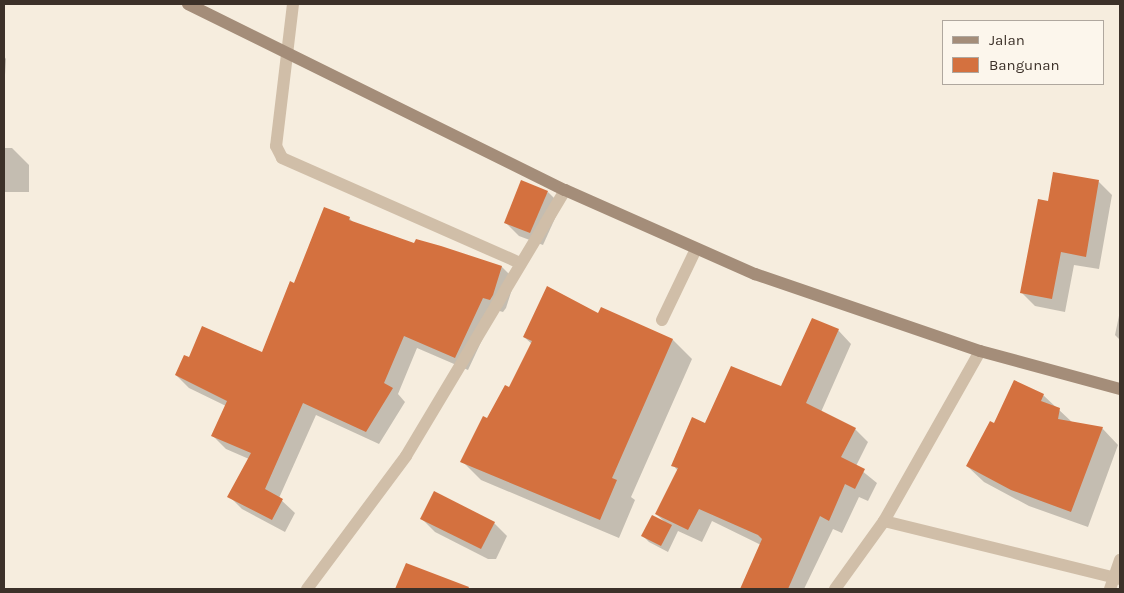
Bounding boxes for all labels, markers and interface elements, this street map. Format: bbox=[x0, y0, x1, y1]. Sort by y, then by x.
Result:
legend bbox=[942, 20, 1104, 85]
text: Jalan bbox=[989, 31, 1025, 49]
text: Bangunan bbox=[989, 56, 1060, 74]

